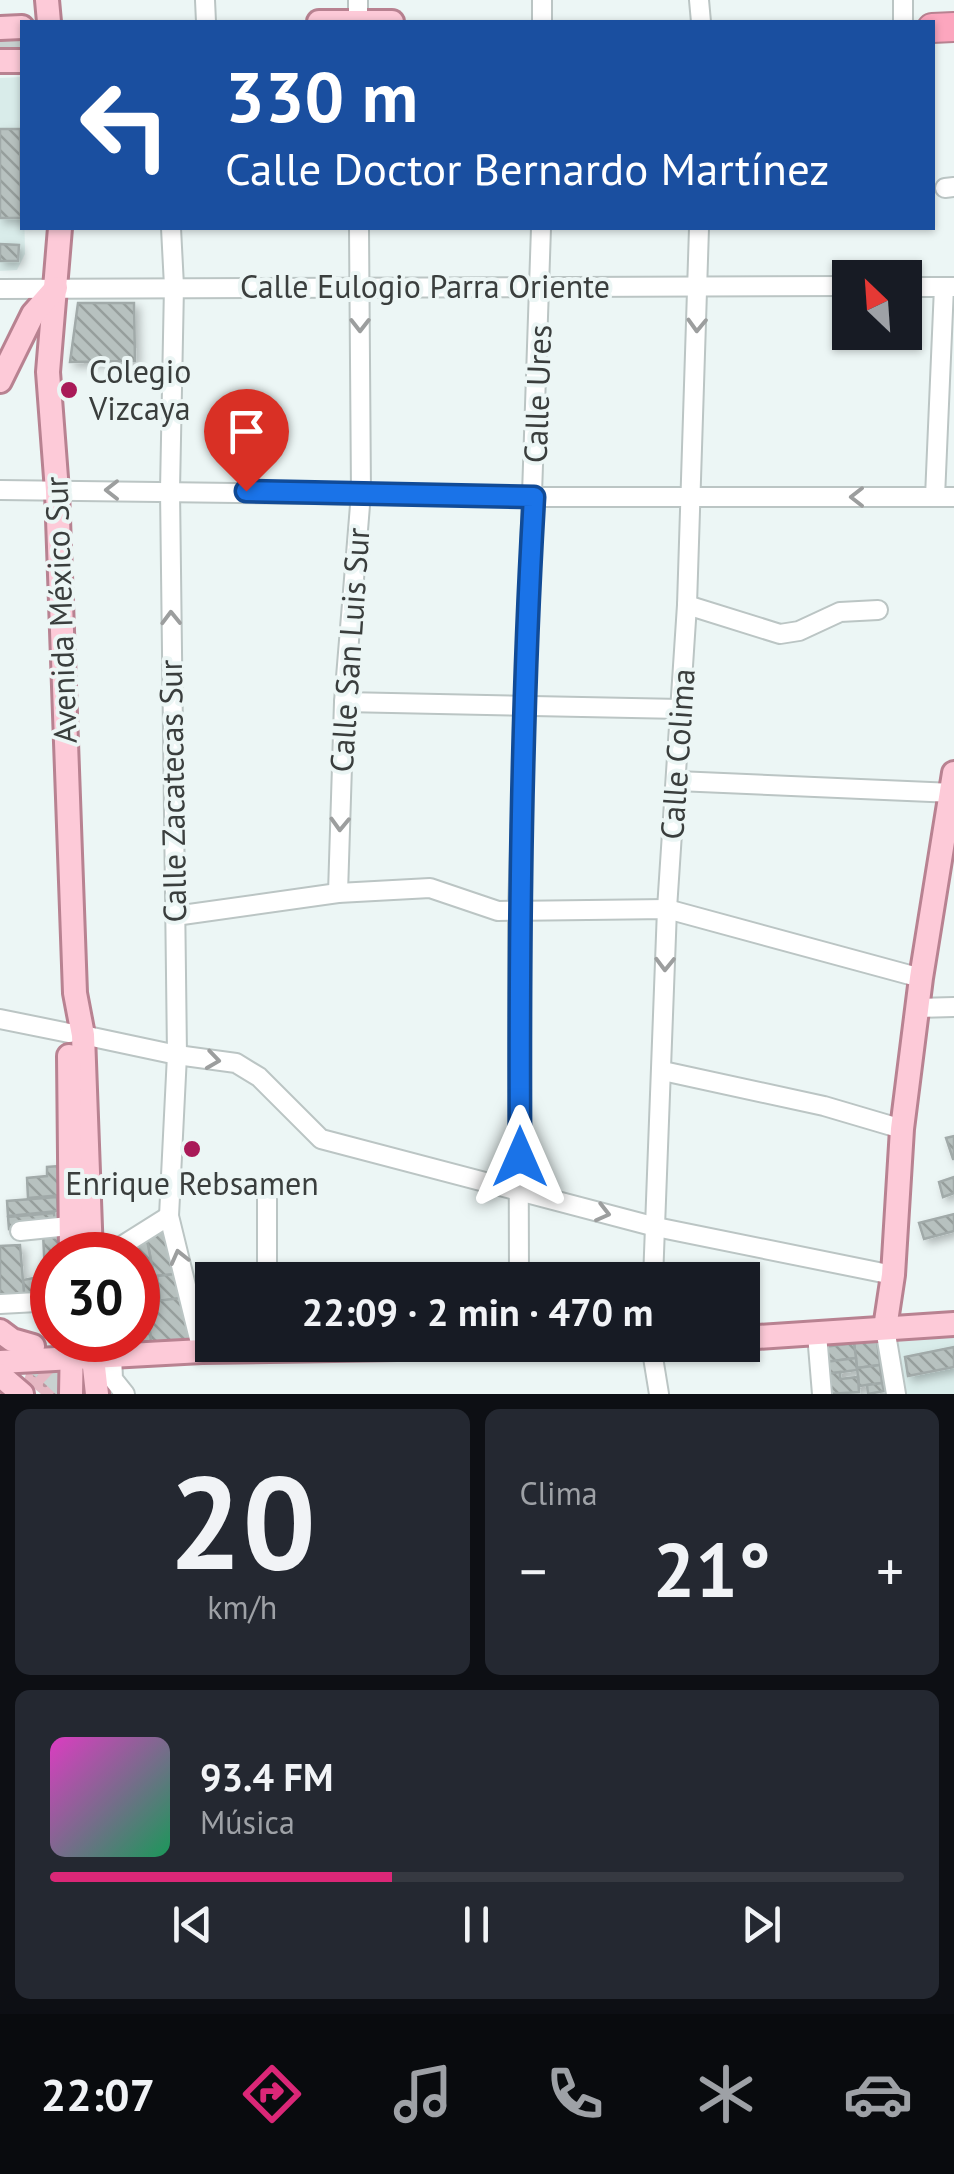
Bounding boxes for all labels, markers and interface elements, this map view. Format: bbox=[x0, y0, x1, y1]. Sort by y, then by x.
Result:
text: 330 m bbox=[225, 51, 418, 141]
icon: left bbox=[60, 60, 190, 190]
text: Calle Doctor Bernardo Martínez bbox=[225, 139, 829, 197]
north arrow bbox=[832, 260, 922, 350]
map controls bbox=[832, 260, 922, 350]
street label: Calle Eulogio Parra Oriente bbox=[240, 265, 610, 307]
one-way arrow bbox=[687, 317, 708, 333]
one-way arrow bbox=[349, 318, 371, 333]
street label: Calle Ures bbox=[514, 324, 560, 464]
place label: Colegio Vizcaya bbox=[88, 350, 191, 429]
marker: Colegio Vizcaya bbox=[58, 379, 80, 401]
pin bbox=[204, 389, 289, 492]
icon: arrive bbox=[219, 404, 274, 459]
street label: Avenida México Sur bbox=[34, 476, 86, 744]
one-way arrow bbox=[103, 479, 118, 501]
one-way arrow bbox=[848, 487, 864, 508]
street label: Calle San Luis Sur bbox=[320, 526, 378, 774]
one-way arrow bbox=[160, 610, 182, 626]
street label: Calle Zacatecas Sur bbox=[149, 659, 195, 923]
street label: Calle Colima bbox=[650, 667, 704, 841]
one-way arrow bbox=[330, 817, 351, 833]
one-way arrow bbox=[655, 957, 676, 973]
one-way arrow bbox=[205, 1049, 221, 1070]
position arrow bbox=[468, 1105, 572, 1209]
marker: Enrique Rebsamen bbox=[181, 1138, 203, 1160]
place label: Enrique Rebsamen bbox=[65, 1162, 319, 1204]
one-way arrow bbox=[594, 1202, 611, 1223]
speed limit sign: 30 bbox=[30, 1232, 160, 1362]
one-way arrow bbox=[169, 1249, 190, 1266]
text: 22:09 · 2 min · 470 m bbox=[302, 1287, 653, 1336]
text: 20 bbox=[169, 1437, 316, 1605]
text: Clima bbox=[520, 1472, 598, 1514]
text: 21° bbox=[653, 1521, 771, 1618]
text: − bbox=[520, 1535, 547, 1606]
text: + bbox=[876, 1535, 904, 1606]
text: km/h bbox=[207, 1586, 277, 1628]
text: 93.4 FM bbox=[200, 1752, 333, 1801]
text: Música bbox=[200, 1801, 295, 1843]
icon: previous bbox=[165, 1897, 220, 1952]
icon: pause bbox=[449, 1897, 504, 1952]
icon: next bbox=[734, 1897, 789, 1952]
icon: directions bbox=[237, 2059, 307, 2129]
icon: music bbox=[388, 2059, 458, 2129]
icon: phone bbox=[540, 2059, 610, 2129]
icon: climate bbox=[691, 2059, 761, 2129]
icon: car bbox=[843, 2059, 913, 2129]
text: 22:07 bbox=[41, 2065, 155, 2123]

